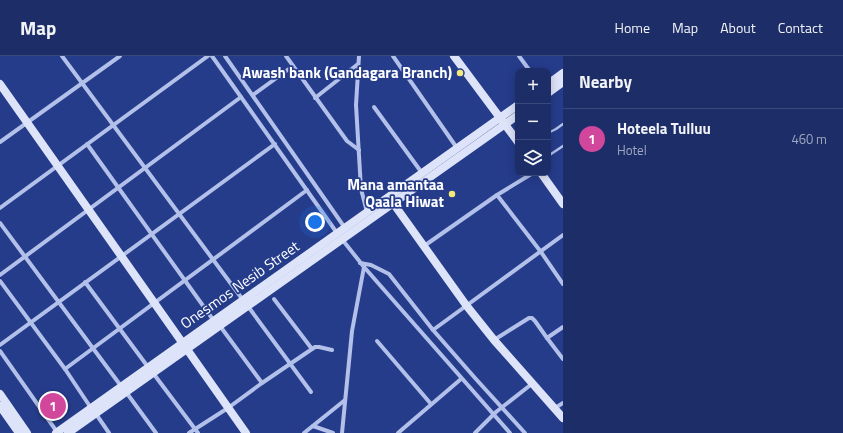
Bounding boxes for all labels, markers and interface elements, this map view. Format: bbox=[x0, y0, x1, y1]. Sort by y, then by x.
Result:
text: Map bbox=[20, 13, 56, 42]
text: Home bbox=[615, 17, 650, 38]
text: Map bbox=[672, 17, 698, 38]
text: About bbox=[720, 17, 756, 38]
text: Contact bbox=[778, 17, 823, 38]
place label: Awash bank (Gandagara Branch) bbox=[242, 61, 452, 84]
marker: Awash bank (Gandagara Branch) bbox=[455, 68, 465, 78]
map controls bbox=[515, 68, 551, 176]
button: + bbox=[515, 68, 551, 104]
text: Nearby bbox=[579, 69, 632, 95]
button: − bbox=[515, 104, 551, 140]
text: Hoteela Tulluu bbox=[617, 117, 711, 140]
text: 1 bbox=[588, 129, 596, 149]
text: 460 m bbox=[791, 129, 827, 149]
button: layers bbox=[515, 140, 551, 176]
text: Hotel bbox=[617, 140, 647, 160]
place label: Mana amantaa Qaala Hiwat bbox=[347, 173, 445, 213]
marker: Mana amantaa Qaala Hiwat bbox=[447, 189, 457, 199]
your location bbox=[305, 212, 325, 232]
street label: Onesmos Nesib Street bbox=[175, 234, 305, 334]
pin: 1 bbox=[40, 391, 66, 421]

